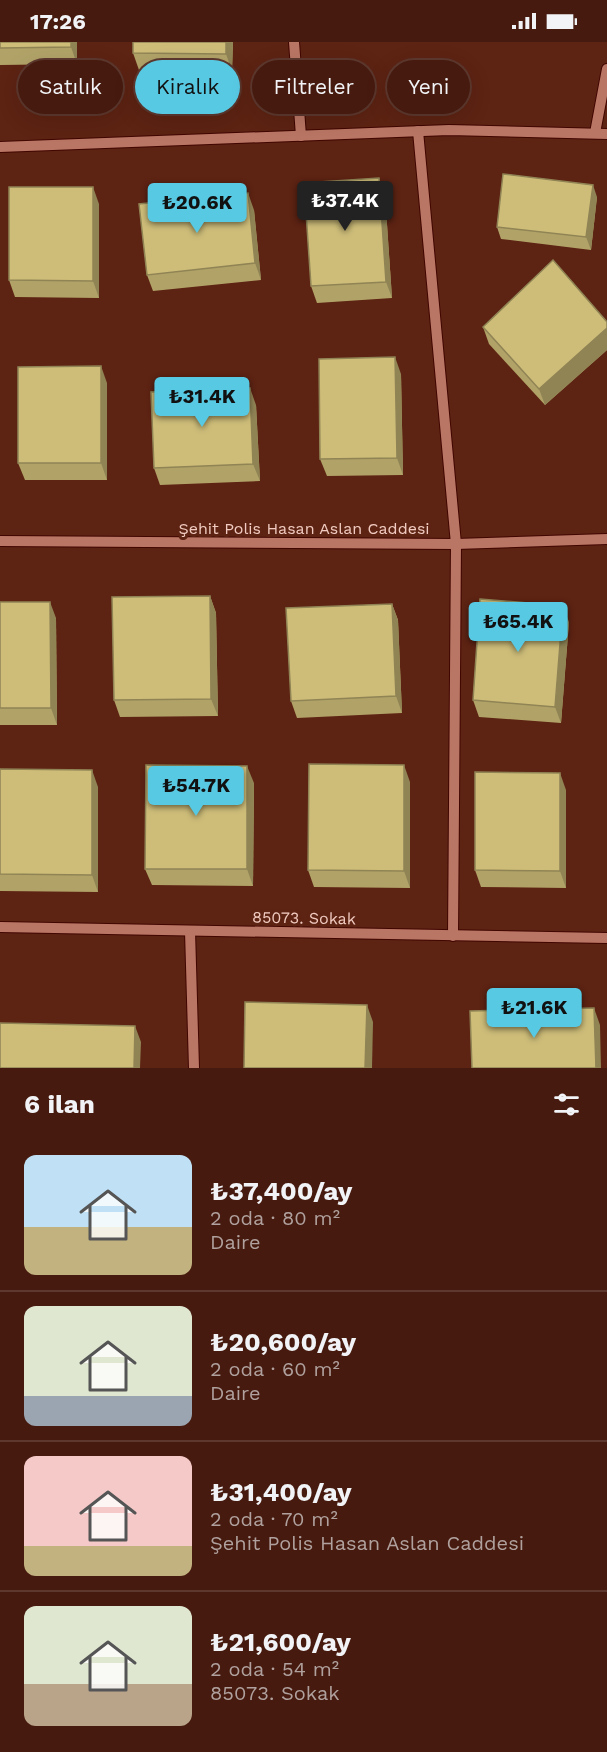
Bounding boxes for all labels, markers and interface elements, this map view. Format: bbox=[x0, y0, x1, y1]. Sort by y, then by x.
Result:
text: 17:26 bbox=[30, 9, 86, 34]
chip: Satılık bbox=[18, 60, 123, 114]
chip: Kiralık bbox=[135, 60, 240, 114]
chip: Filtreler bbox=[252, 60, 375, 114]
chip: Yeni bbox=[387, 60, 470, 114]
pin: ₺37.4K bbox=[296, 181, 394, 232]
pin: ₺20.6K bbox=[148, 183, 246, 234]
text: ₺37.4K bbox=[311, 188, 379, 212]
text: ₺20.6K bbox=[162, 190, 232, 214]
pin: ₺31.4K bbox=[153, 377, 251, 428]
text: ₺31.4K bbox=[168, 384, 236, 408]
street label: Şehit Polis Hasan Aslan Caddesi bbox=[178, 519, 430, 538]
pin: ₺65.4K bbox=[469, 602, 567, 653]
text: ₺65.4K bbox=[483, 609, 553, 633]
pin: ₺54.7K bbox=[147, 766, 245, 817]
text: ₺54.7K bbox=[162, 773, 230, 797]
street label: 85073. Sokak bbox=[252, 908, 356, 928]
pin: ₺21.6K bbox=[485, 988, 583, 1039]
text: ₺21.6K bbox=[501, 995, 567, 1019]
icon: filters bbox=[550, 1088, 583, 1121]
text: 6 ilan bbox=[24, 1089, 95, 1119]
text: ₺37,400/ay bbox=[210, 1176, 352, 1206]
icon: home bbox=[72, 1179, 144, 1251]
text: 2 oda · 80 m² bbox=[210, 1206, 340, 1230]
text: Daire bbox=[210, 1230, 260, 1254]
text: ₺20,600/ay bbox=[210, 1327, 356, 1357]
icon: home bbox=[72, 1330, 144, 1402]
text: 2 oda · 60 m² bbox=[210, 1357, 340, 1381]
text: Daire bbox=[210, 1381, 260, 1405]
text: ₺31,400/ay bbox=[210, 1477, 352, 1507]
icon: home bbox=[72, 1480, 144, 1552]
text: 2 oda · 70 m² bbox=[210, 1507, 338, 1531]
text: Şehit Polis Hasan Aslan Caddesi bbox=[210, 1531, 524, 1555]
text: ₺21,600/ay bbox=[210, 1627, 351, 1657]
icon: home bbox=[72, 1630, 144, 1702]
text: 2 oda · 54 m² bbox=[210, 1657, 339, 1681]
text: 85073. Sokak bbox=[210, 1681, 340, 1705]

